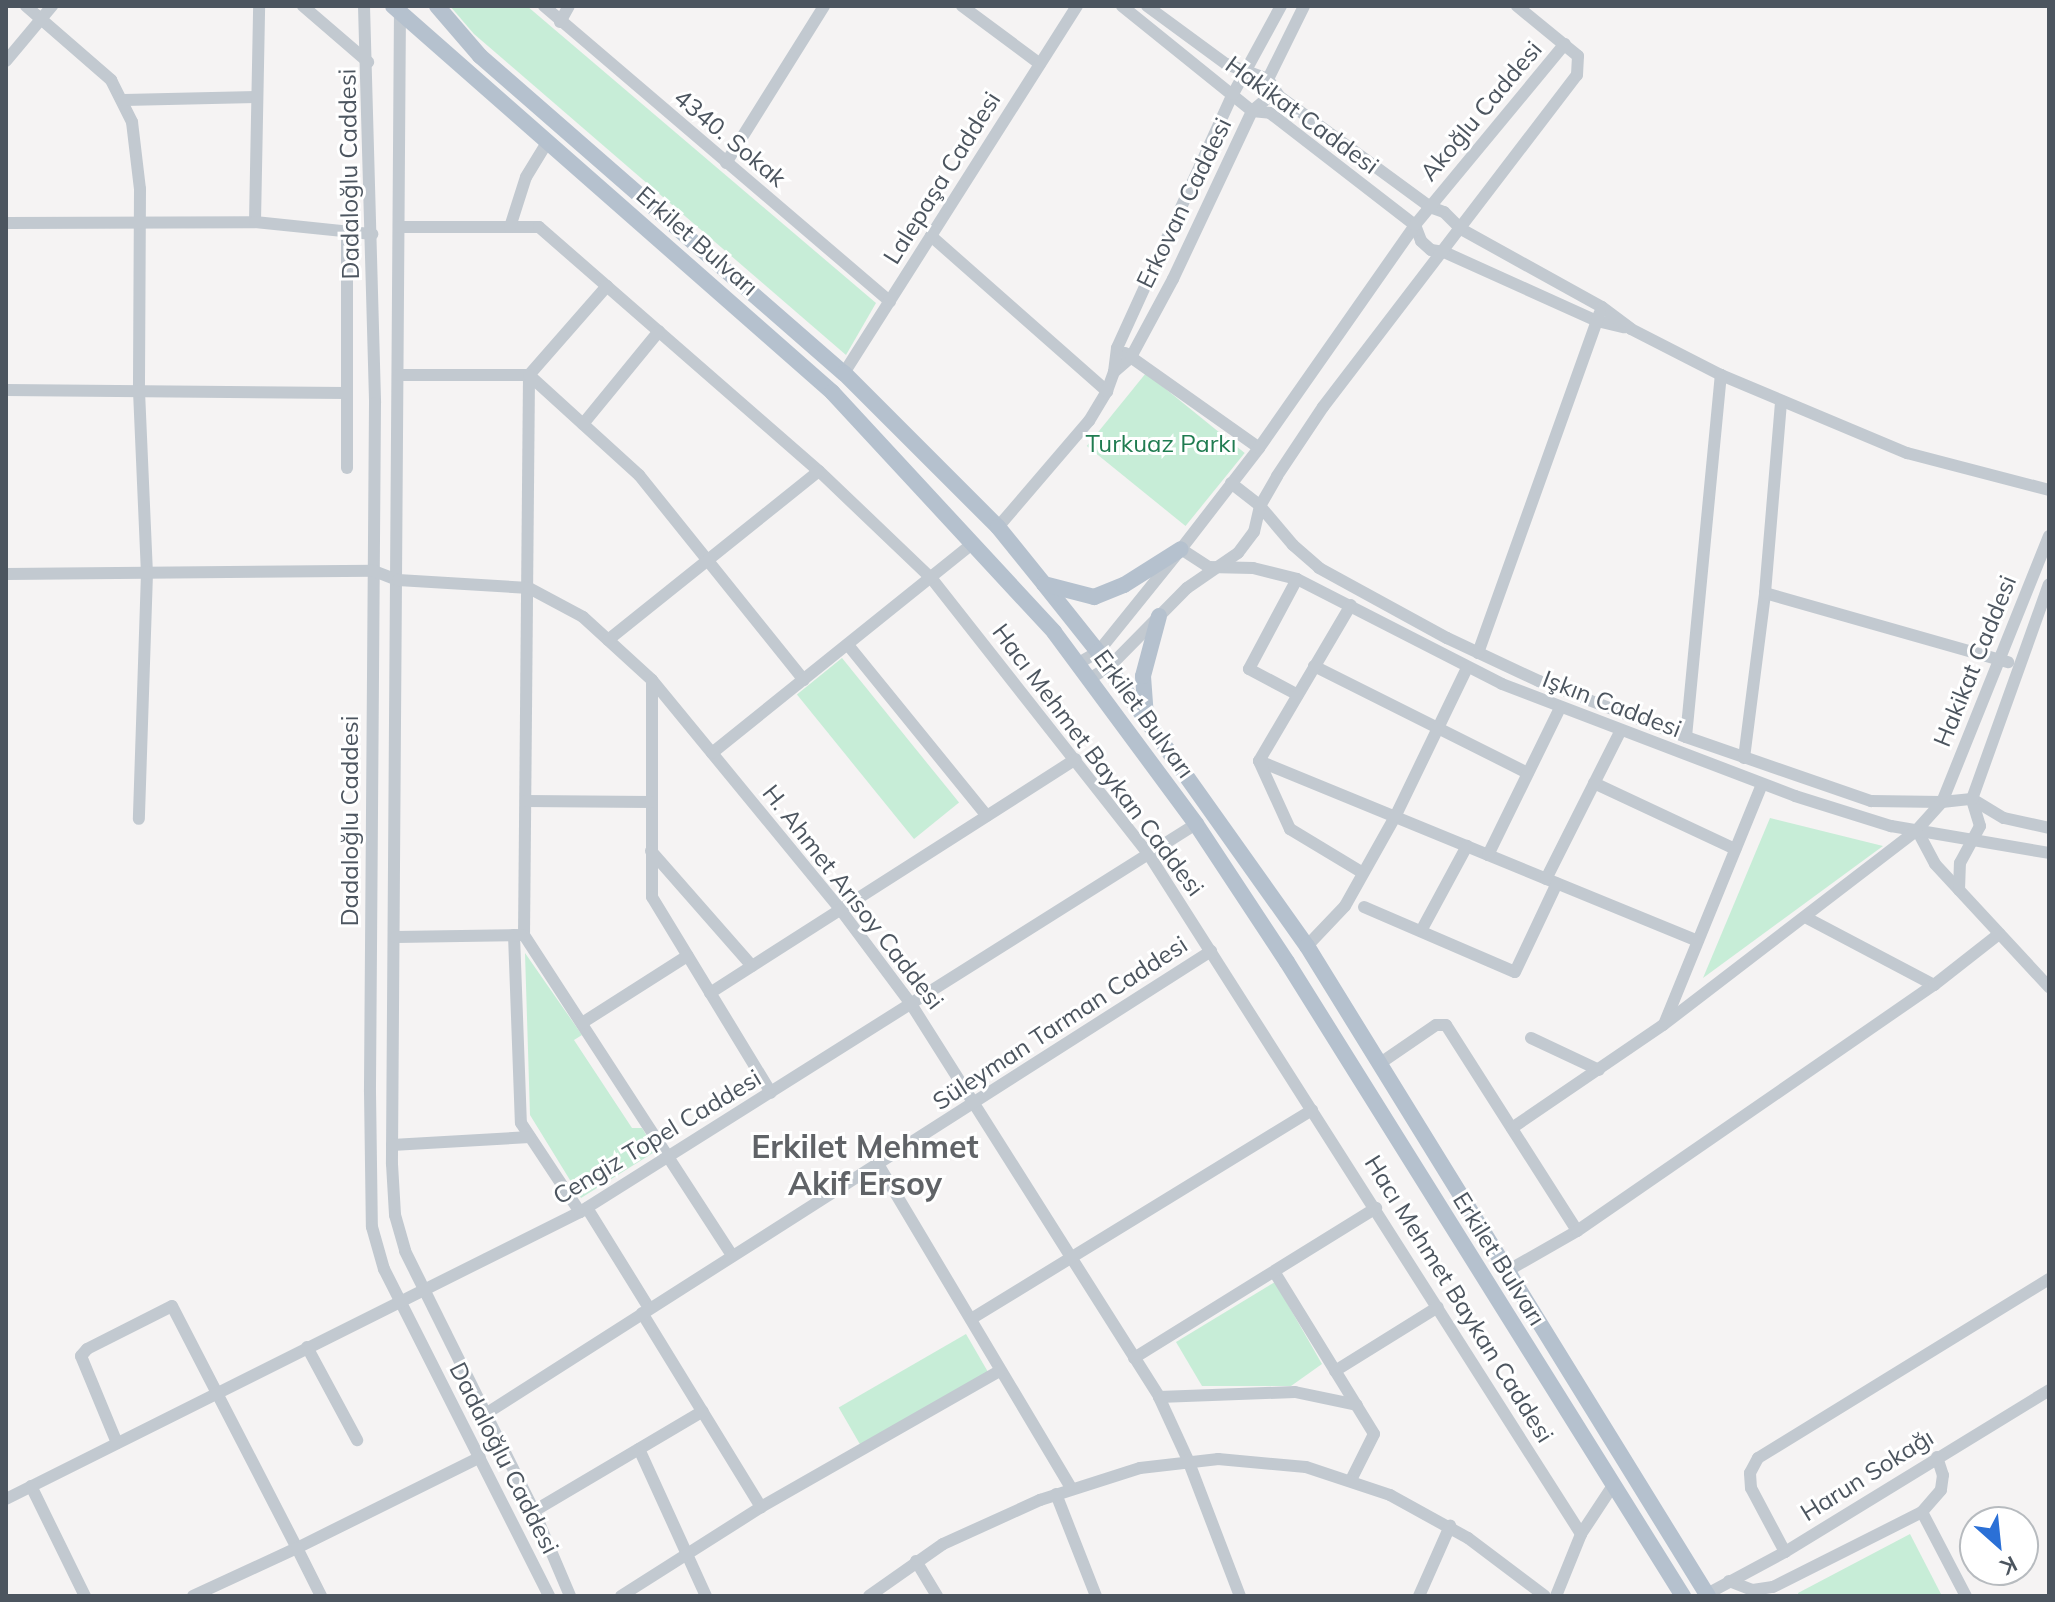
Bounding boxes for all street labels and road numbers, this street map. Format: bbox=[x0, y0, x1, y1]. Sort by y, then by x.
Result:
street label: Akoğlu Caddesi bbox=[1414, 35, 1548, 187]
street label: Hakikat Caddesi bbox=[1220, 50, 1384, 180]
street label: Dadaloğlu Caddesi bbox=[333, 68, 365, 280]
street label: 4340. Sokak bbox=[668, 83, 792, 193]
street label: Lalepaşa Caddesi bbox=[877, 87, 1007, 269]
street label: Erkovan Caddesi bbox=[1130, 113, 1238, 293]
street label: Erkilet Bulvarı bbox=[630, 180, 764, 302]
street label: Hakikat Caddesi bbox=[1928, 571, 2022, 751]
street label: Hacı Mehmet Baykan Caddesi bbox=[986, 618, 1210, 902]
street label: Erkilet Bulvarı bbox=[1088, 644, 1200, 784]
street label: Işkın Caddesi bbox=[1538, 664, 1686, 744]
street label: Dadaloğlu Caddesi bbox=[336, 716, 364, 926]
street label: H. Ahmet Arısoy Caddesi bbox=[756, 779, 950, 1015]
street label: Süleyman Tarman Caddesi bbox=[927, 930, 1193, 1116]
street label: Cengiz Topel Caddesi bbox=[548, 1064, 766, 1210]
street label: Hacı Mehmet Baykan Caddesi bbox=[1358, 1150, 1560, 1448]
street label: Erkilet Bulvarı bbox=[1447, 1187, 1551, 1331]
street label: Dadaloğlu Caddesi bbox=[443, 1358, 565, 1558]
street label: Harun Sokağı bbox=[1795, 1423, 1939, 1527]

